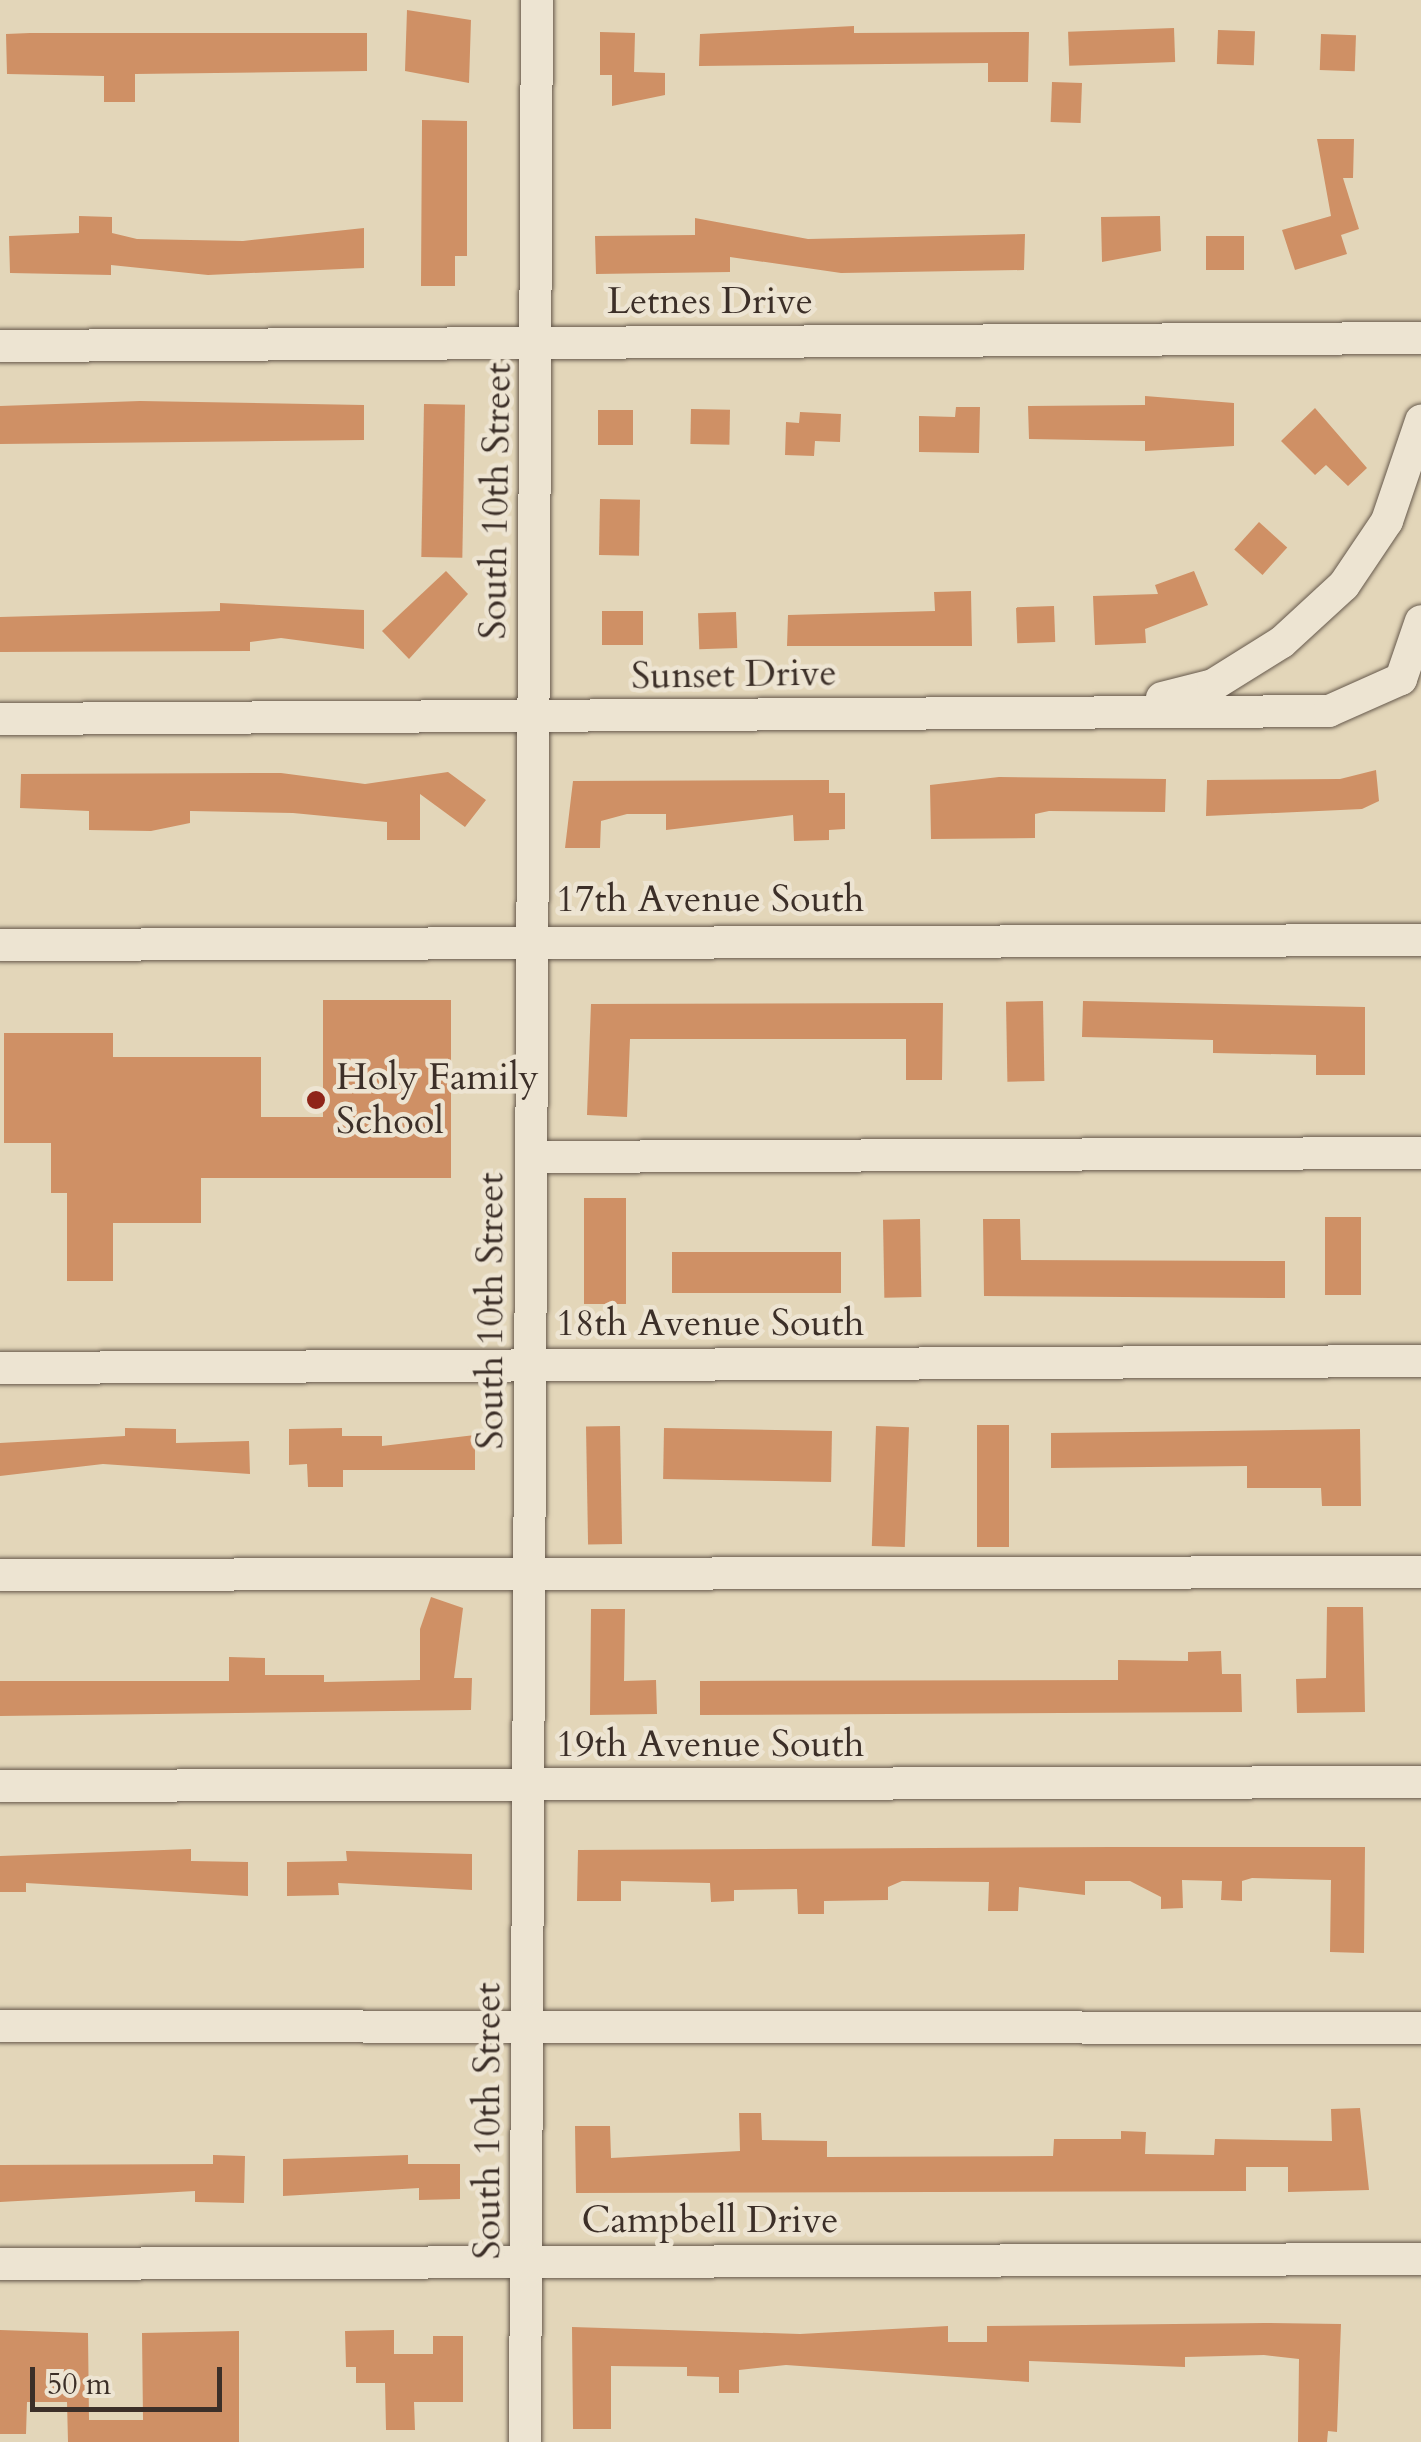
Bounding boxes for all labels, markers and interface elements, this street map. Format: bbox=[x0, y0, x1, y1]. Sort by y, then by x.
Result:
street label: Letnes Drive bbox=[607, 279, 813, 325]
street label: South 10th Street bbox=[471, 362, 521, 640]
street label: Sunset Drive bbox=[631, 650, 837, 700]
street label: 17th Avenue South bbox=[556, 877, 864, 923]
place label: Holy Family School bbox=[336, 1055, 539, 1144]
marker: Holy Family School bbox=[305, 1089, 327, 1111]
street label: South 10th Street bbox=[468, 1173, 514, 1449]
street label: 18th Avenue South bbox=[556, 1301, 864, 1347]
street label: 19th Avenue South bbox=[556, 1722, 864, 1768]
street label: South 10th Street bbox=[465, 1983, 511, 2259]
street label: Campbell Drive bbox=[582, 2198, 838, 2244]
scale bar bbox=[35, 2347, 228, 2409]
text: 50 m bbox=[47, 2364, 111, 2405]

